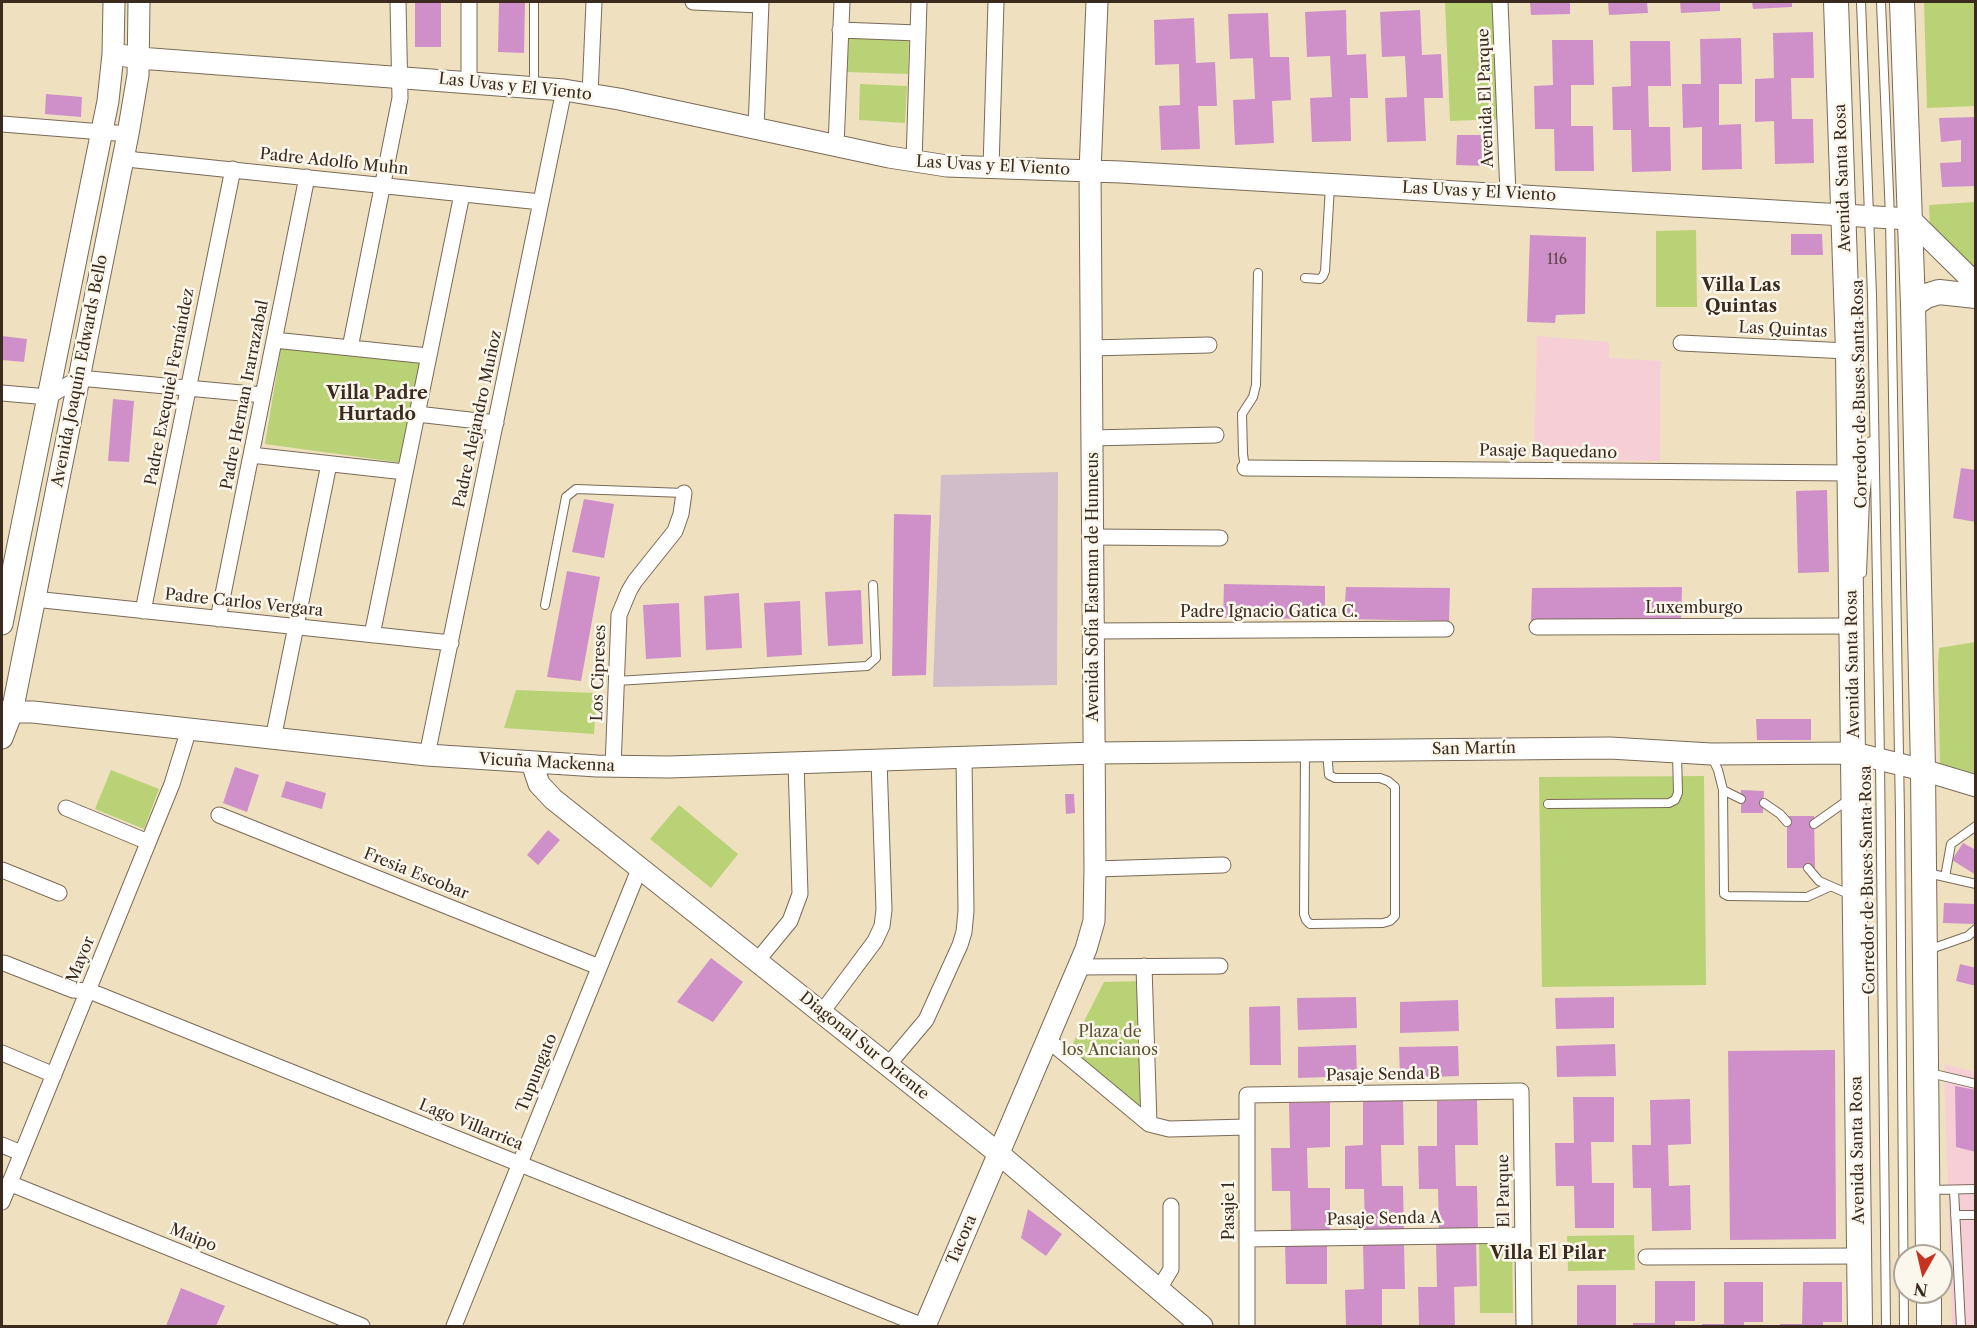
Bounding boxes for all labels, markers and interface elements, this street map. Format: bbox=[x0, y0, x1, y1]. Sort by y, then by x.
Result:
street label: Avenida El Parque bbox=[1474, 28, 1498, 168]
street label: Las Uvas y El Viento bbox=[437, 69, 593, 105]
street label: Avenida Santa Rosa bbox=[1831, 103, 1855, 253]
street label: Padre Adolfo Muhn bbox=[259, 145, 409, 179]
street label: Las Uvas y El Viento bbox=[916, 152, 1070, 180]
street label: Las Uvas y El Viento bbox=[1402, 178, 1556, 206]
house number: 116 bbox=[1547, 252, 1567, 268]
street label: Avenida Joaquín Edwards Bello bbox=[48, 253, 112, 489]
district label: Villa Las Quintas bbox=[1701, 275, 1781, 318]
street label: Corredor de Buses Santa Rosa bbox=[1848, 279, 1872, 509]
street label: Padre Exequiel Fernández bbox=[141, 287, 199, 487]
street label: Padre Hernan Irarrazabal bbox=[217, 299, 273, 491]
street label: Las Quintas bbox=[1738, 318, 1828, 342]
street label: Padre Alejandro Muñoz bbox=[450, 329, 506, 509]
district label: Villa Padre Hurtado bbox=[326, 383, 428, 426]
street label: Pasaje Baquedano bbox=[1479, 441, 1617, 463]
street label: Avenida Sofía Eastman de Hunneus bbox=[1083, 452, 1103, 722]
street label: Padre Carlos Vergara bbox=[164, 585, 324, 621]
street label: Avenida Santa Rosa bbox=[1842, 590, 1864, 738]
street label: Luxemburgo bbox=[1645, 598, 1743, 618]
street label: Padre Ignacio Gatica C. bbox=[1180, 602, 1358, 622]
street label: Los Cipreses bbox=[588, 624, 610, 722]
street label: San Martín bbox=[1432, 739, 1516, 759]
street label: Vicuña Mackenna bbox=[479, 750, 615, 776]
street label: Corredor de Buses Santa Rosa bbox=[1856, 765, 1880, 995]
street label: Fresia Escobar bbox=[361, 844, 471, 904]
street label: Mayor bbox=[63, 934, 99, 986]
street label: Diagonal Sur Oriente bbox=[795, 988, 933, 1104]
park label: Plaza de los Ancianos bbox=[1062, 1022, 1158, 1060]
street label: Tupungato bbox=[512, 1031, 562, 1115]
street label: Pasaje Senda B bbox=[1326, 1064, 1440, 1086]
street label: Avenida Santa Rosa bbox=[1847, 1076, 1869, 1224]
street label: Lago Villarrica bbox=[416, 1095, 526, 1155]
street label: El Parque bbox=[1494, 1154, 1514, 1228]
street label: Pasaje 1 bbox=[1219, 1182, 1239, 1240]
street label: Pasaje Senda A bbox=[1326, 1208, 1442, 1230]
street label: Tacora bbox=[943, 1212, 981, 1268]
street label: Maipo bbox=[167, 1220, 219, 1256]
district label: Villa El Pilar bbox=[1490, 1243, 1606, 1265]
north arrow bbox=[1893, 1244, 1953, 1304]
text: N bbox=[1912, 1279, 1929, 1301]

